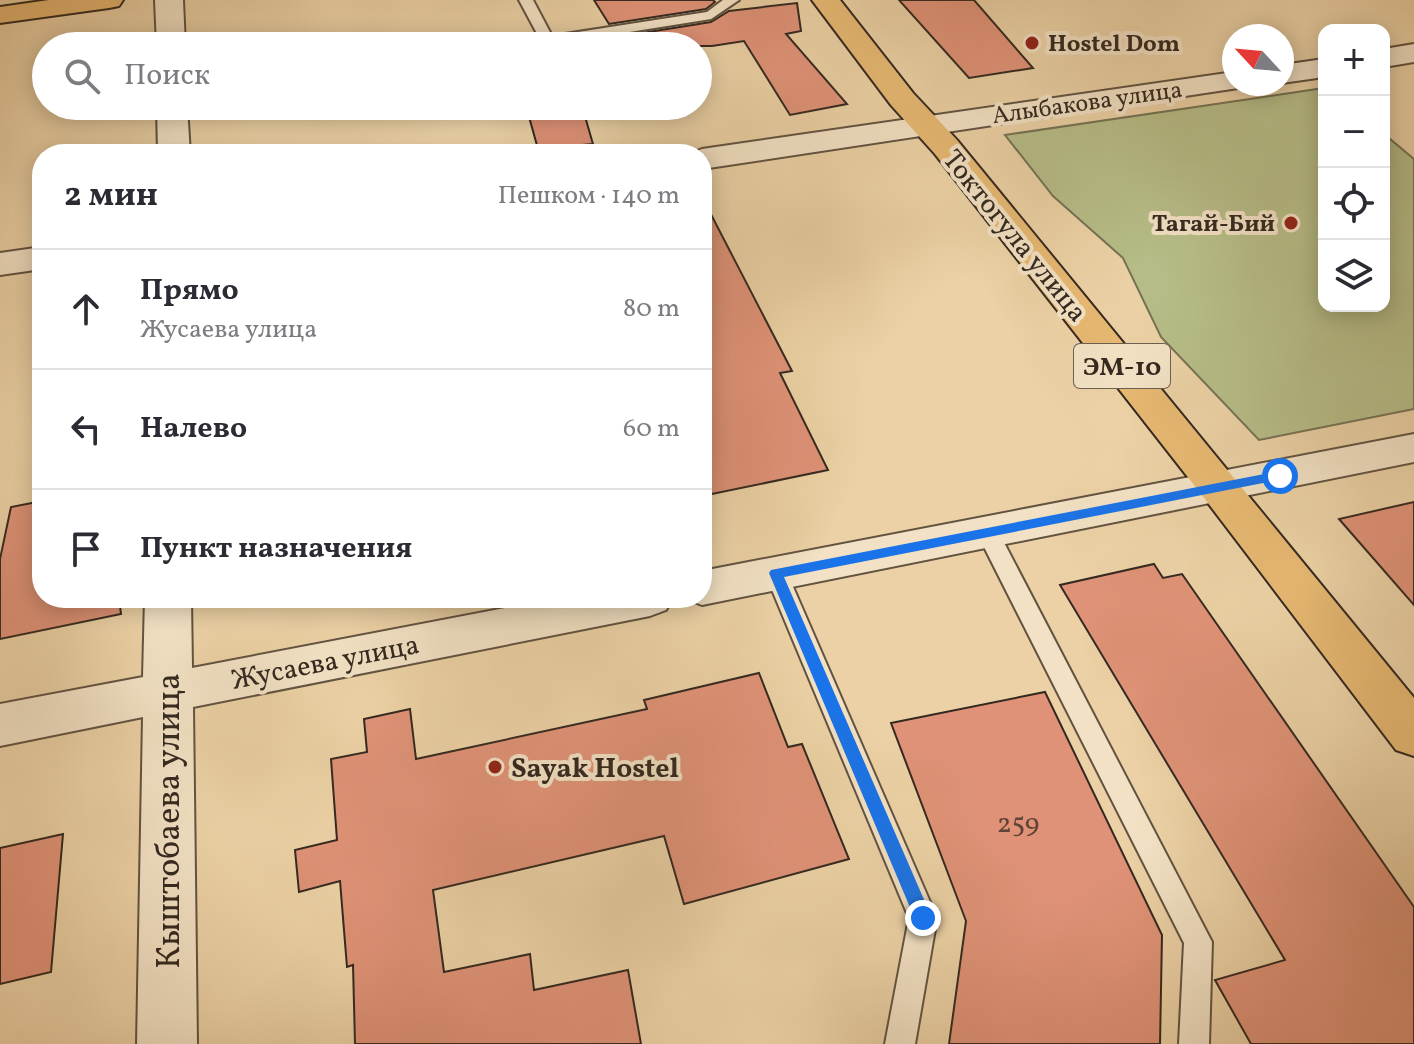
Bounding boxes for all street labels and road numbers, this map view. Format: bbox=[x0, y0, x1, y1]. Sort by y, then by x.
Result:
street label: Алыбакова улица bbox=[990, 74, 1185, 134]
street label: Токтогула улица bbox=[932, 142, 1096, 331]
road number: ЭМ-10 bbox=[1074, 344, 1170, 388]
street label: Жусаева улица bbox=[228, 626, 423, 701]
street label: Кыштобаева улица bbox=[147, 673, 194, 969]

